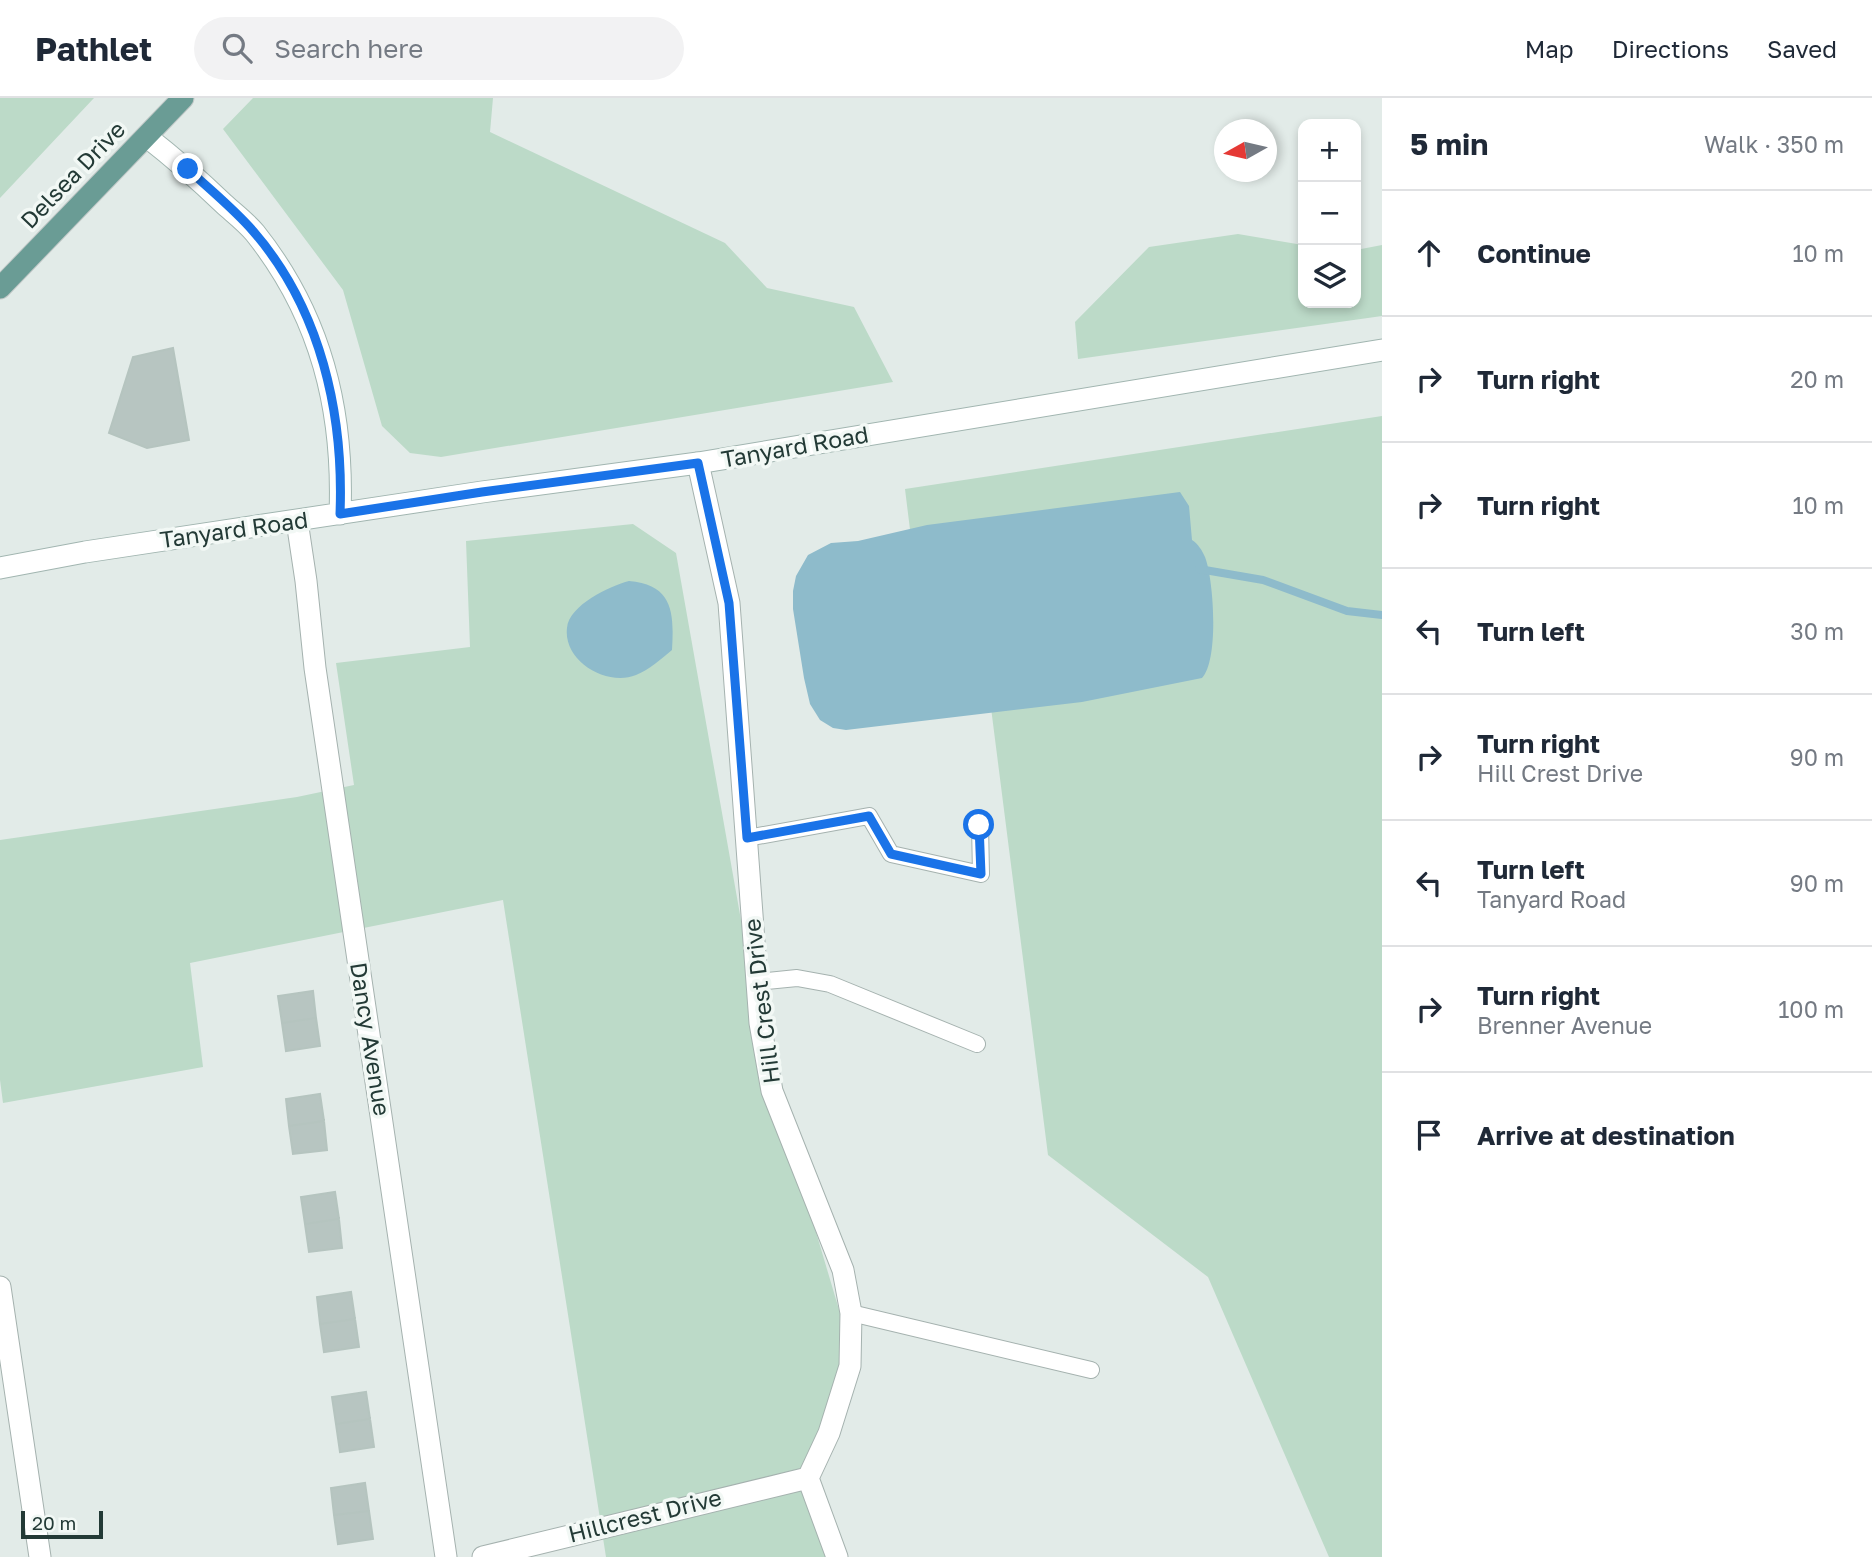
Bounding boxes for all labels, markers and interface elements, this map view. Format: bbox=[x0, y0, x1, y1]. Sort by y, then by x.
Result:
search box bbox=[194, 17, 684, 80]
text: Pathlet bbox=[35, 29, 152, 68]
icon: search bbox=[218, 29, 256, 67]
text: Search here bbox=[274, 33, 423, 64]
text: Map bbox=[1525, 34, 1574, 63]
text: Directions bbox=[1612, 34, 1729, 63]
text: Saved bbox=[1767, 34, 1837, 63]
street label: Delsea Drive bbox=[14, 115, 130, 234]
north arrow bbox=[1214, 119, 1277, 182]
map controls bbox=[1298, 119, 1361, 308]
button: + bbox=[1298, 119, 1361, 182]
text: 5 min bbox=[1410, 126, 1488, 162]
text: Walk · 350 m bbox=[1704, 130, 1844, 158]
route end bbox=[172, 153, 203, 184]
button: − bbox=[1298, 182, 1361, 245]
icon: ahead bbox=[1410, 234, 1448, 272]
text: Continue bbox=[1477, 238, 1591, 269]
text: 10 m bbox=[1792, 239, 1844, 267]
button: layers bbox=[1298, 245, 1361, 308]
icon: right bbox=[1410, 360, 1448, 398]
text: Turn right bbox=[1477, 364, 1600, 395]
text: 20 m bbox=[1790, 365, 1844, 393]
street label: Tanyard Road bbox=[719, 419, 871, 473]
icon: right bbox=[1410, 486, 1448, 524]
text: Turn right bbox=[1477, 490, 1600, 521]
text: 10 m bbox=[1792, 491, 1844, 519]
street label: Tanyard Road bbox=[158, 505, 310, 553]
icon: left bbox=[1410, 612, 1448, 650]
text: Turn left bbox=[1477, 616, 1585, 647]
text: 30 m bbox=[1790, 617, 1844, 645]
text: Turn right bbox=[1477, 728, 1600, 759]
icon: right bbox=[1410, 738, 1448, 776]
text: 90 m bbox=[1790, 743, 1844, 771]
text: Hill Crest Drive bbox=[1477, 759, 1643, 787]
route start bbox=[963, 809, 994, 840]
text: Turn left bbox=[1477, 854, 1585, 885]
icon: left bbox=[1410, 864, 1448, 902]
text: 90 m bbox=[1790, 869, 1844, 897]
text: Tanyard Road bbox=[1477, 885, 1626, 913]
street label: Hill Crest Drive bbox=[737, 917, 785, 1085]
street label: Dancy Avenue bbox=[345, 960, 397, 1118]
text: Turn right bbox=[1477, 980, 1600, 1011]
icon: right bbox=[1410, 990, 1448, 1028]
text: 100 m bbox=[1778, 995, 1844, 1023]
text: Brenner Avenue bbox=[1477, 1011, 1652, 1039]
icon: arrive bbox=[1410, 1116, 1448, 1154]
text: Arrive at destination bbox=[1477, 1120, 1735, 1151]
street label: Hillcrest Drive bbox=[565, 1482, 724, 1548]
scale bar bbox=[21, 1508, 103, 1540]
text: 20 m bbox=[32, 1511, 76, 1534]

